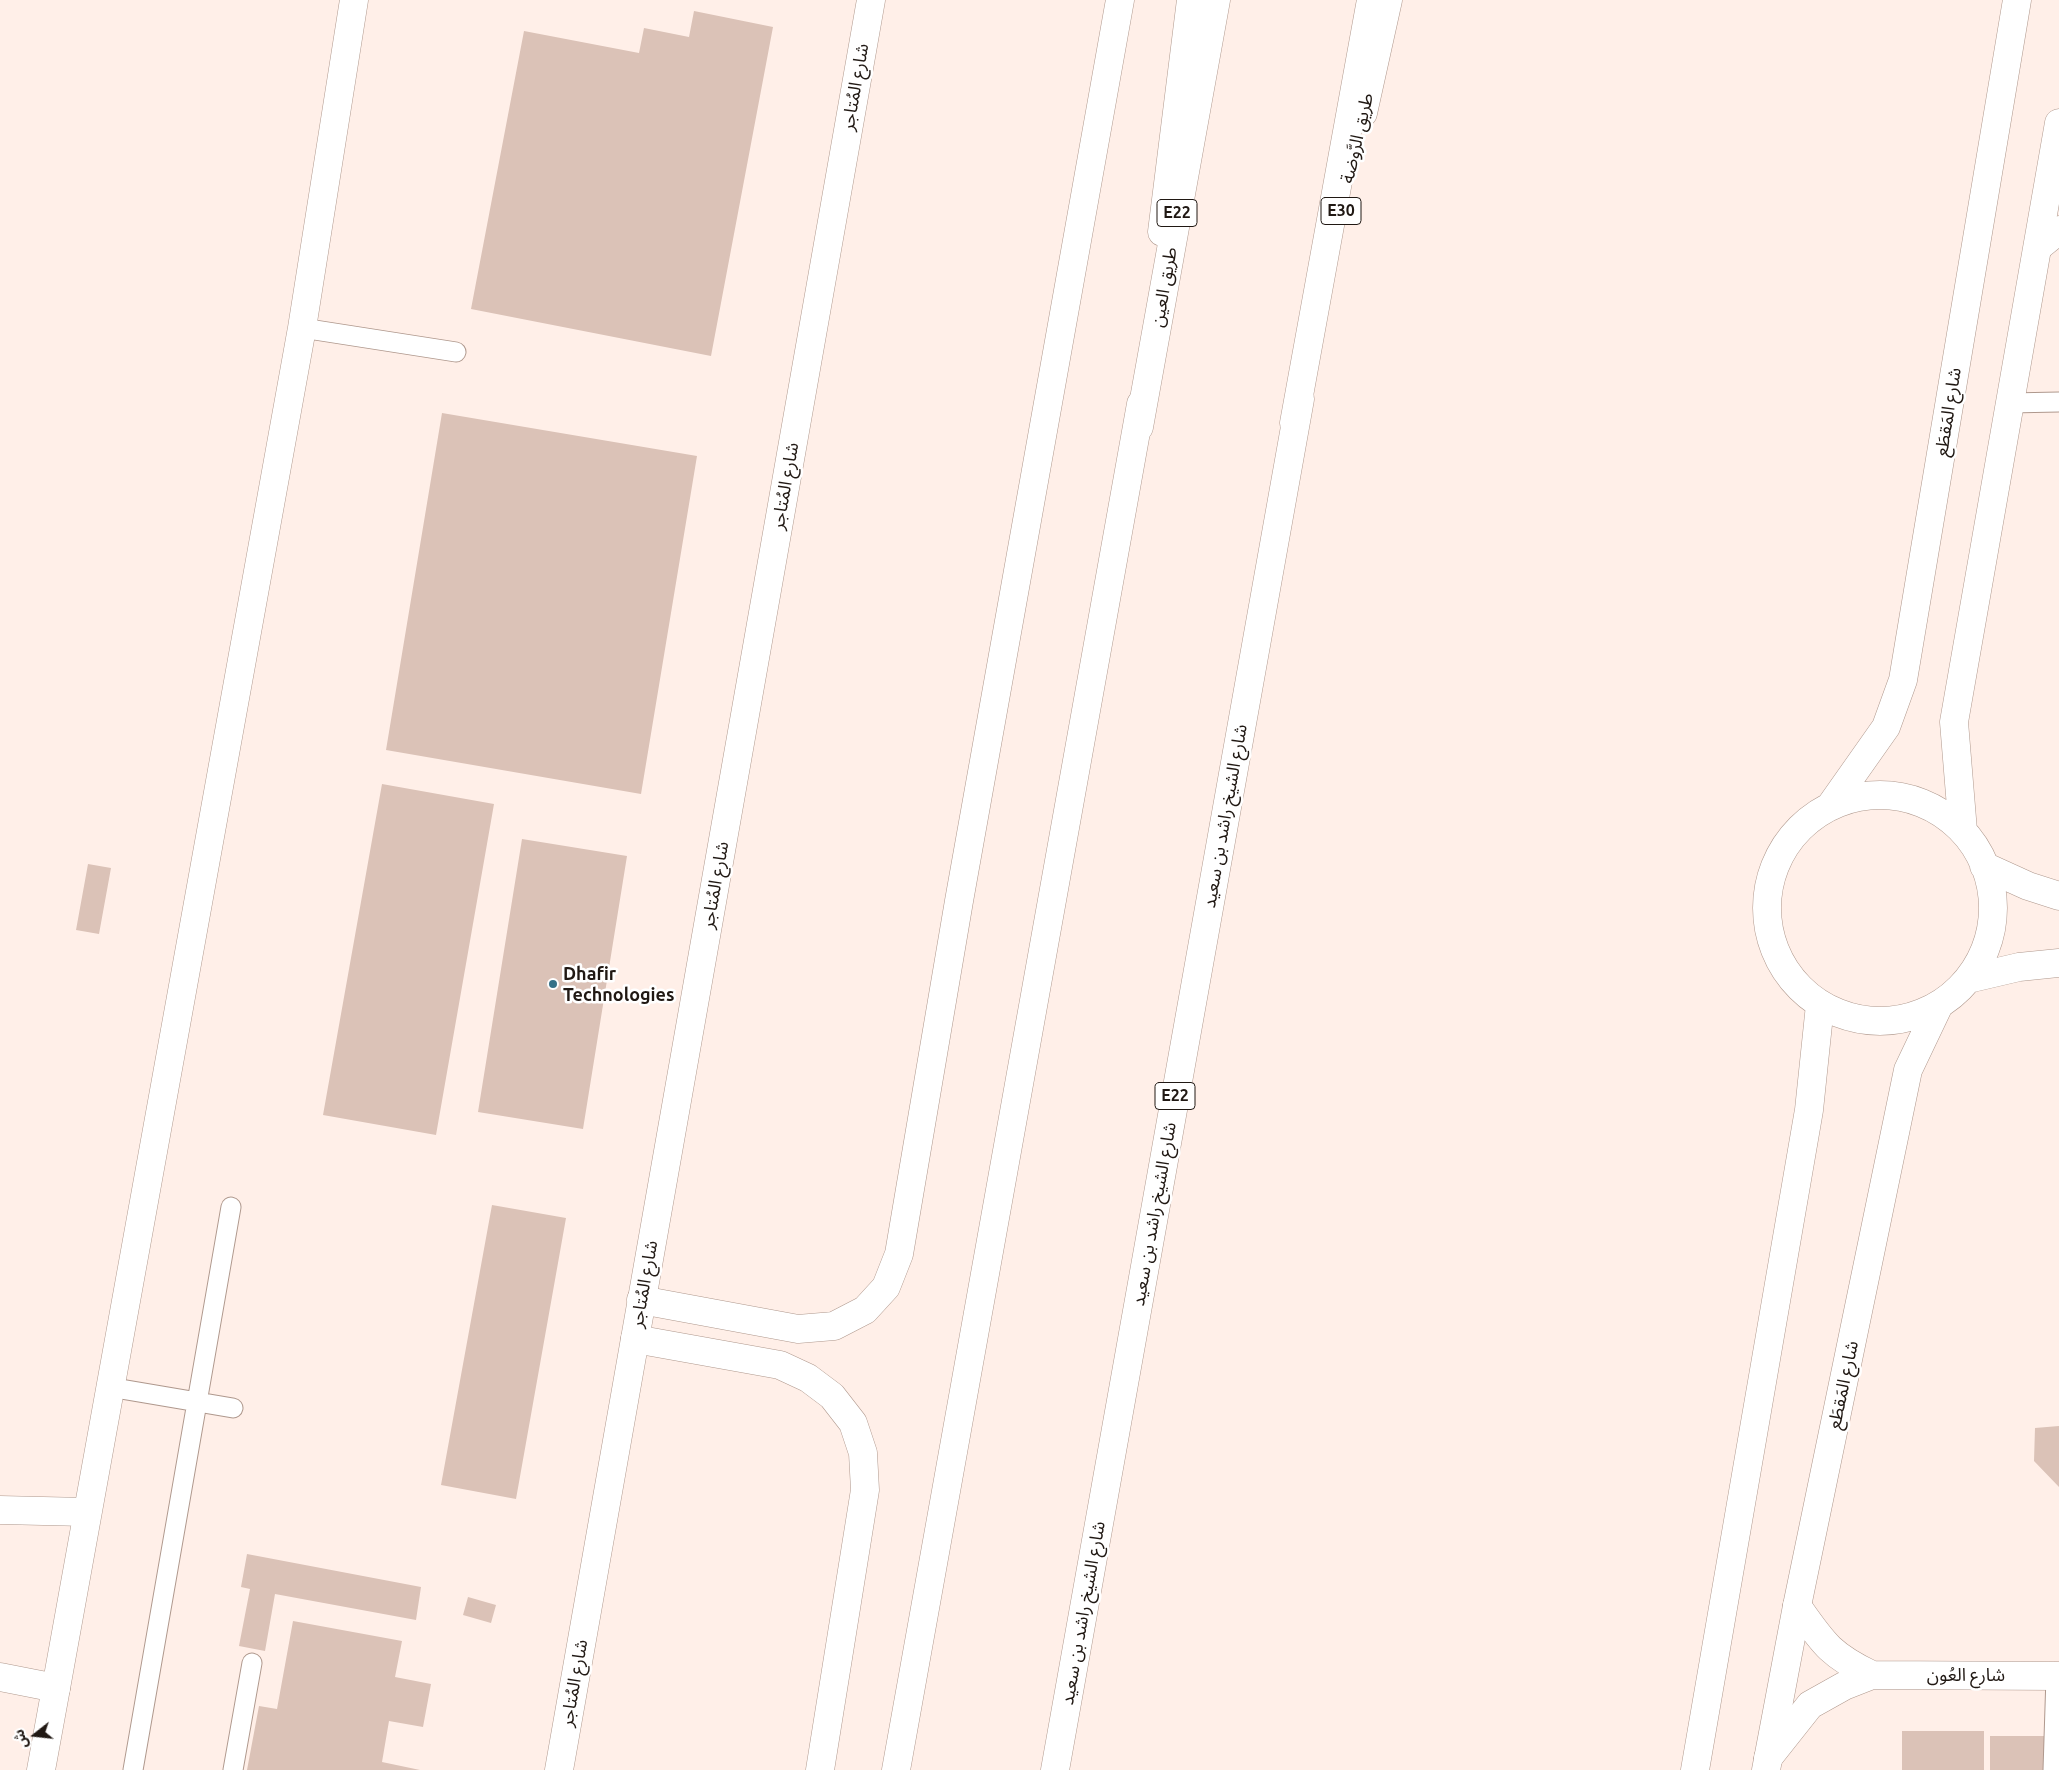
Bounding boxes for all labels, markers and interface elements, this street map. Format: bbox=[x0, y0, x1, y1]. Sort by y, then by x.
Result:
street label: شارع المُتاجر bbox=[837, 42, 873, 132]
street label: طريق الرَّوضة bbox=[1336, 91, 1378, 185]
road number: E30 bbox=[1321, 198, 1361, 225]
road number: E22 bbox=[1157, 200, 1197, 227]
street label: طريق العين bbox=[1146, 245, 1182, 329]
street label: شارع المَقطَع bbox=[1930, 366, 1966, 458]
street label: شارع المُتاجر bbox=[767, 441, 803, 531]
street label: شارع الشيخ راشد بن سعيد bbox=[1198, 722, 1252, 910]
street label: شارع المُتاجر bbox=[697, 840, 733, 930]
place label: Dhafir Technologies bbox=[563, 963, 674, 1006]
marker: Dhafir Technologies bbox=[547, 978, 559, 990]
road number: E22 bbox=[1155, 1082, 1195, 1110]
street label: شارع الشيخ راشد بن سعيد bbox=[1127, 1120, 1181, 1308]
street label: شارع المُتاجر bbox=[626, 1239, 662, 1329]
street label: شارع المَقطَع bbox=[1823, 1339, 1863, 1431]
street label: شارع الشيخ راشد بن سعيد bbox=[1056, 1519, 1110, 1707]
street label: شارع المُتاجر bbox=[556, 1638, 592, 1728]
street label: شارع العُون bbox=[1927, 1664, 2005, 1686]
north arrow bbox=[10, 1710, 60, 1760]
text: ش bbox=[10, 1728, 31, 1751]

